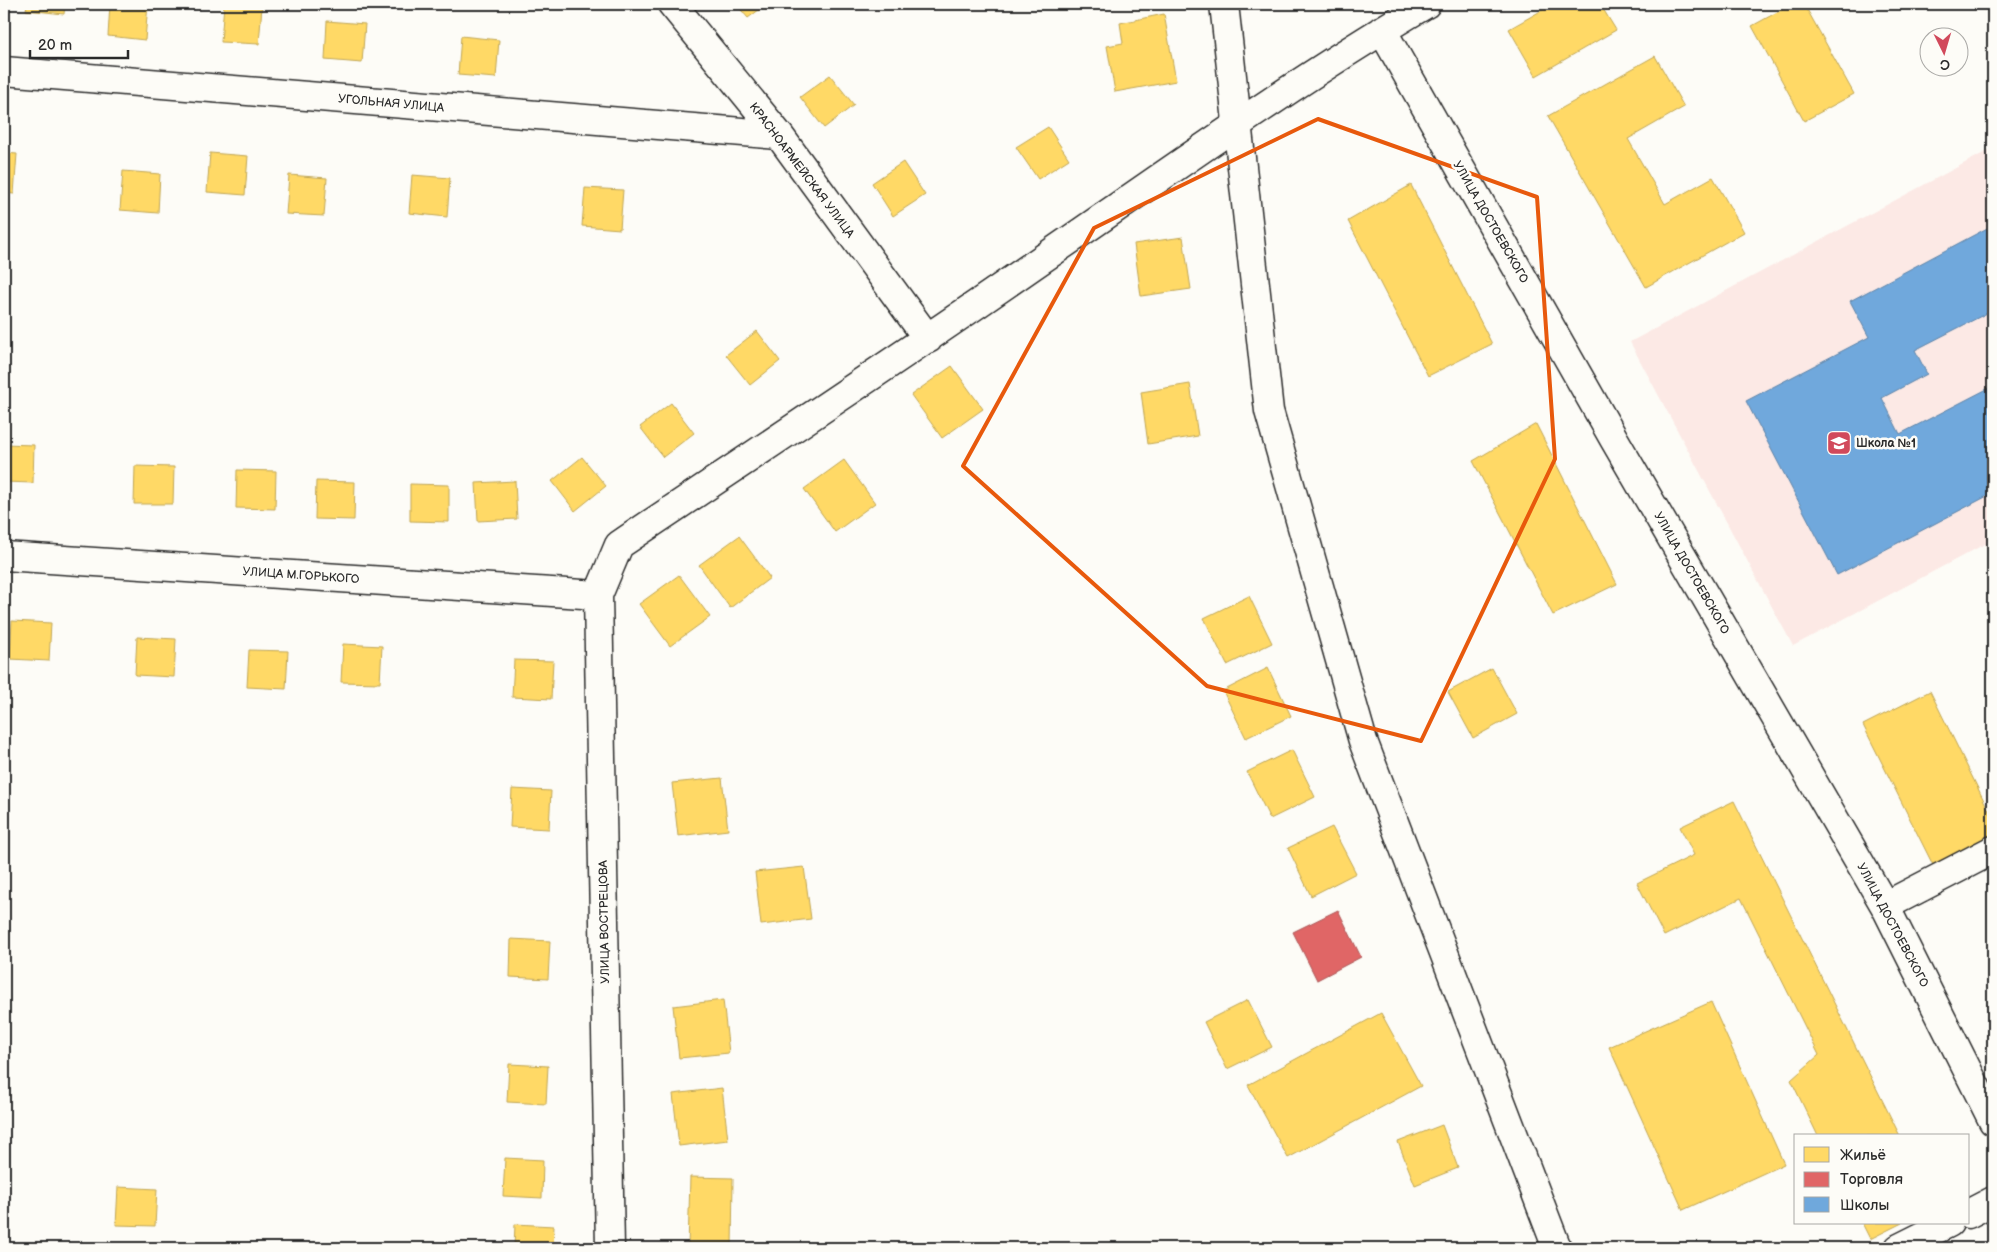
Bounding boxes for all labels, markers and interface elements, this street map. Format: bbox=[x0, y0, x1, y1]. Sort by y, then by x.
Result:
scale bar bbox=[30, 28, 128, 60]
north arrow bbox=[1920, 28, 1970, 78]
text: 20 m bbox=[38, 36, 72, 55]
text: С bbox=[1939, 56, 1951, 73]
street label: УГОЛЬНАЯ УЛИЦА bbox=[337, 91, 445, 116]
street label: КРАСНОАРМЕЙСКАЯ УЛИЦА bbox=[746, 100, 858, 241]
street label: УЛИЦА ДОСТОЕВСКОГО bbox=[1449, 159, 1532, 286]
school or university icon: Школа №1 bbox=[1826, 430, 1852, 456]
place label: Школа №1 bbox=[1856, 436, 1916, 451]
street label: УЛИЦА ДОСТОЕВСКОГО bbox=[1650, 510, 1733, 637]
street label: УЛИЦА М.ГОРЬКОГО bbox=[242, 564, 360, 587]
street label: УЛИЦА ВОСТРЕЦОВА bbox=[596, 859, 613, 984]
street label: УЛИЦА ДОСТОЕВСКОГО bbox=[1853, 861, 1932, 990]
legend bbox=[1794, 1134, 1970, 1224]
text: Жильё bbox=[1840, 1146, 1886, 1165]
text: Торговля bbox=[1840, 1170, 1903, 1189]
text: Школы bbox=[1840, 1196, 1889, 1215]

